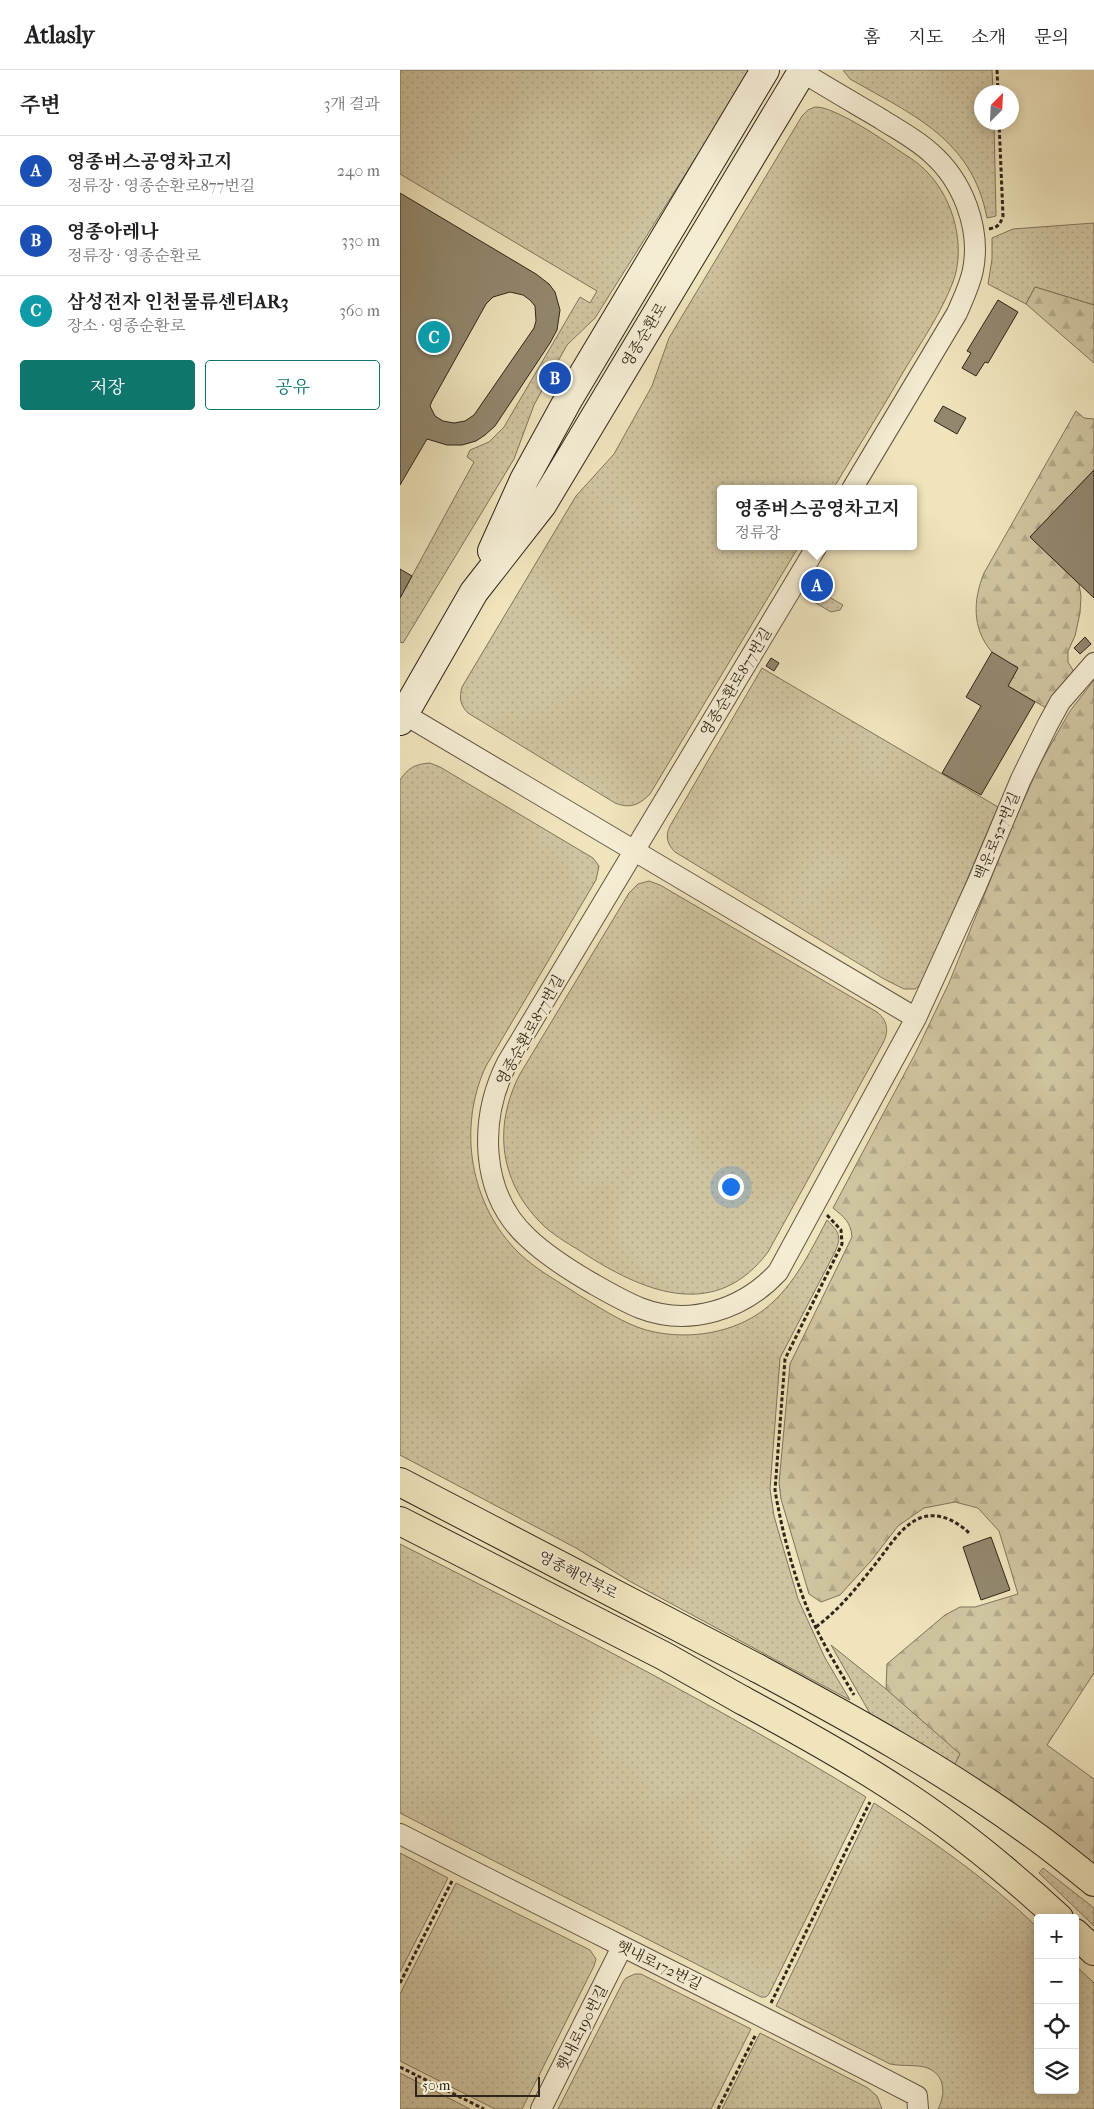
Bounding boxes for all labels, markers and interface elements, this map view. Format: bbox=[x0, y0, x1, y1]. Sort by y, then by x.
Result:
text: Atlasly bbox=[25, 21, 94, 49]
text: 홈 bbox=[863, 27, 881, 48]
text: 지도 bbox=[909, 27, 943, 48]
text: 소개 bbox=[971, 27, 1006, 48]
text: 문의 bbox=[1034, 27, 1069, 48]
north arrow bbox=[974, 85, 1019, 130]
text: 주변 bbox=[20, 93, 61, 117]
text: 3개 결과 bbox=[324, 94, 380, 113]
text: 영종버스공영차고지 bbox=[67, 151, 232, 173]
text: A bbox=[31, 161, 41, 180]
text: 240 m bbox=[337, 161, 380, 180]
text: 정류장 · 영종순환로877번길 bbox=[67, 176, 255, 195]
text: 영종아레나 bbox=[67, 221, 159, 243]
text: B bbox=[31, 231, 41, 250]
text: 330 m bbox=[341, 231, 380, 250]
text: 정류장 · 영종순환로 bbox=[67, 246, 201, 265]
text: 삼성전자 인천물류센터AR3 bbox=[67, 291, 289, 313]
street label: 영종순환로 bbox=[618, 299, 671, 371]
text: C bbox=[31, 301, 41, 320]
text: 360 m bbox=[339, 301, 380, 320]
text: 장소 · 영종순환로 bbox=[67, 316, 185, 335]
pin: C bbox=[418, 318, 450, 356]
pin: B bbox=[539, 359, 571, 397]
button: 저장 bbox=[20, 360, 195, 410]
button: 공유 bbox=[205, 360, 380, 410]
popup bbox=[717, 485, 917, 550]
text: 영종버스공영차고지 bbox=[734, 498, 900, 520]
text: 정류장 bbox=[734, 523, 781, 542]
pin: A bbox=[801, 566, 833, 604]
street label: 영종순환로877번길 bbox=[696, 624, 776, 740]
street label: 백운로527번길 bbox=[970, 789, 1024, 883]
street label: 영종순환로877번길 bbox=[492, 972, 568, 1088]
your location bbox=[718, 1174, 744, 1200]
street label: 영종해안북로 bbox=[535, 1547, 621, 1603]
map controls bbox=[1034, 1914, 1079, 2094]
button: + bbox=[1034, 1914, 1079, 1959]
street label: 햇내로172번길 bbox=[613, 1937, 705, 1993]
button: − bbox=[1034, 1959, 1079, 2004]
street label: 햇내로190번길 bbox=[553, 1982, 611, 2074]
button: locate bbox=[1034, 2004, 1079, 2049]
button: layers bbox=[1034, 2049, 1079, 2094]
scale bar bbox=[415, 2074, 540, 2097]
text: 50 m bbox=[422, 2077, 450, 2094]

